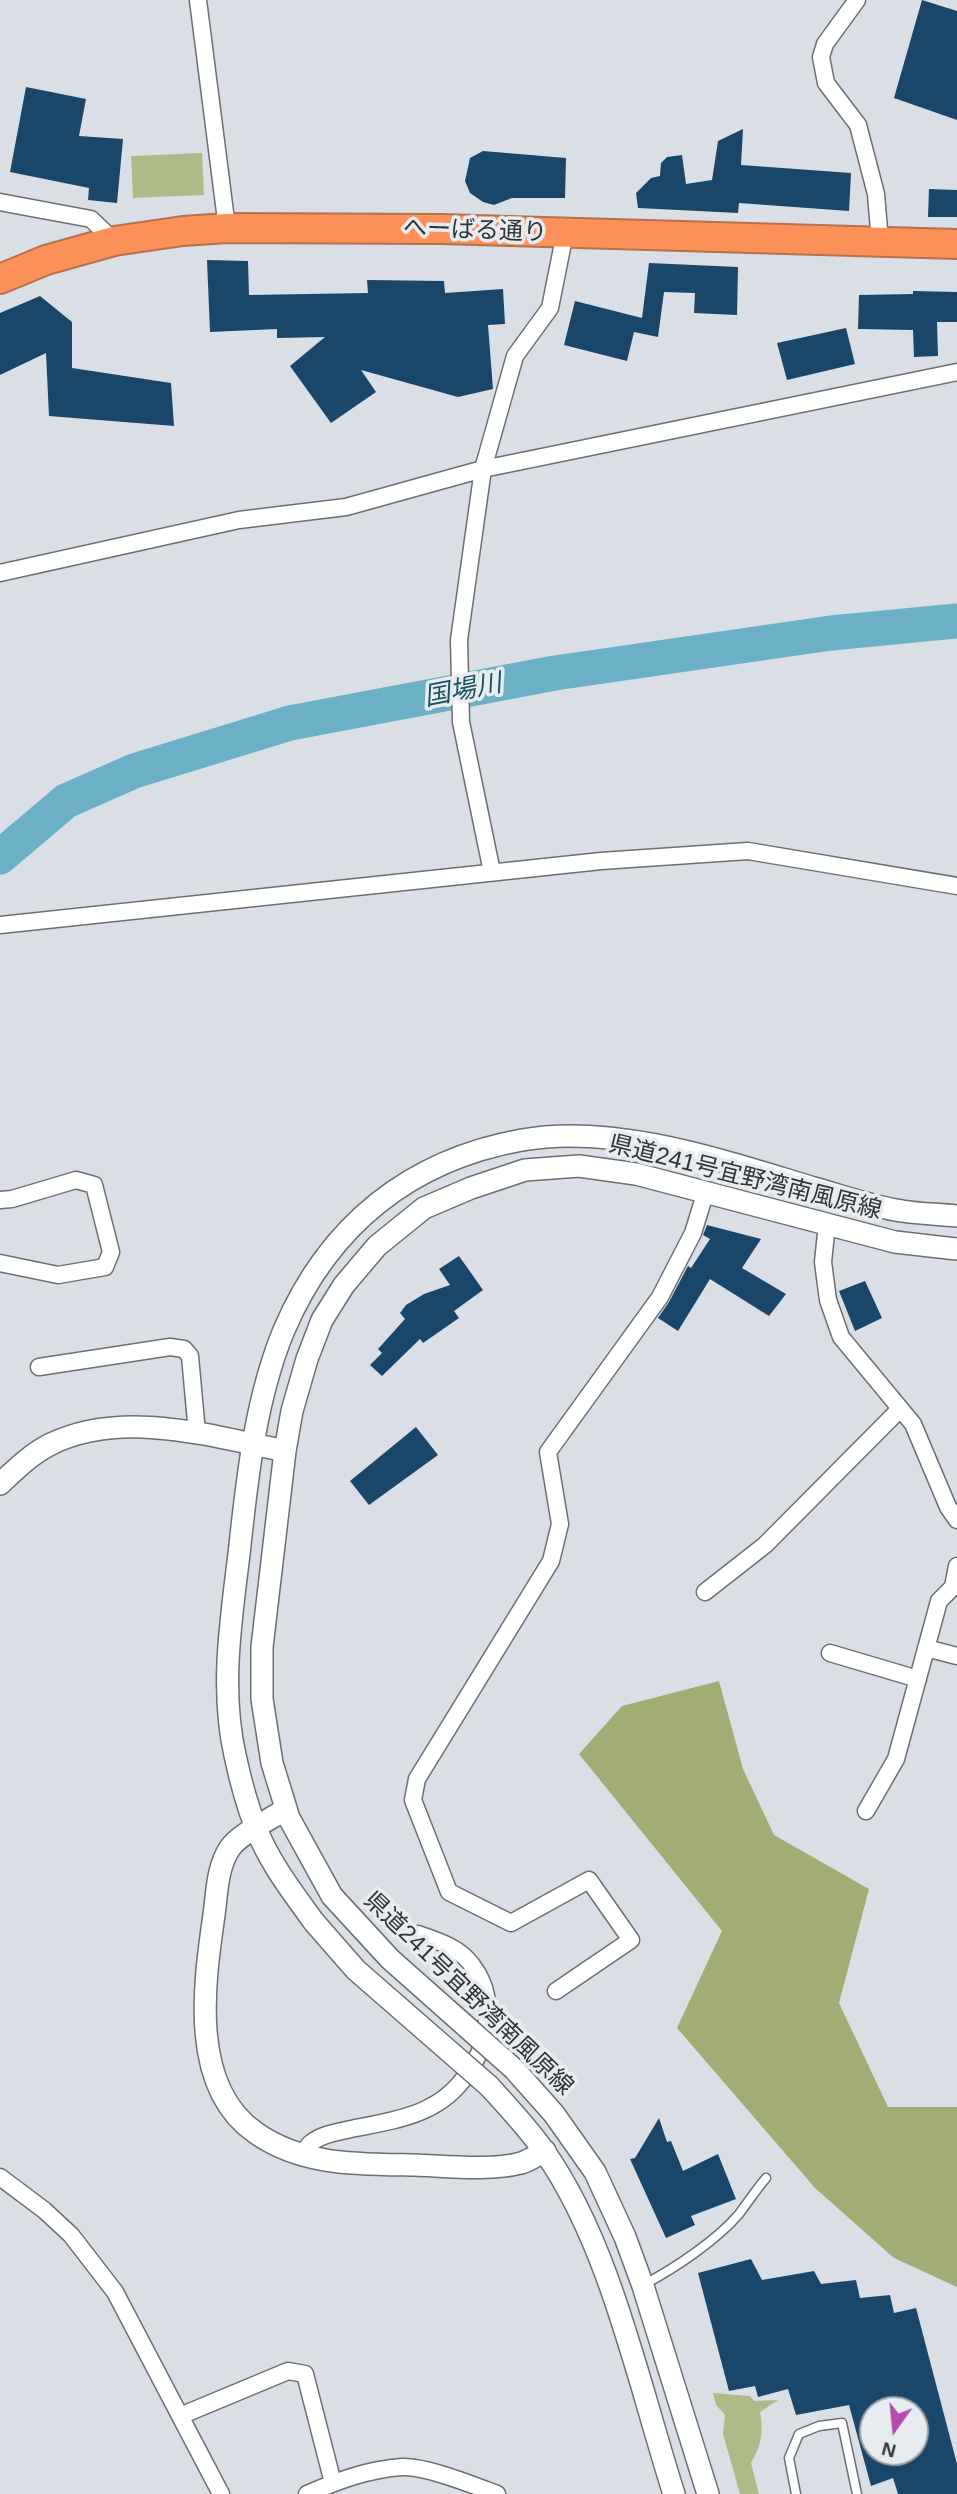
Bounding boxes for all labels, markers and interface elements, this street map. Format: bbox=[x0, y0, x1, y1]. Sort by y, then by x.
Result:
street label: へーばる通り bbox=[403, 214, 547, 248]
water label: 国場川 bbox=[422, 668, 504, 714]
street label: 県道241号宜野湾南風原線 bbox=[606, 1130, 884, 1226]
street label: 県道241号宜野湾南風原線 bbox=[357, 1886, 579, 2102]
north arrow bbox=[859, 2396, 929, 2466]
text: N bbox=[880, 2438, 898, 2462]

